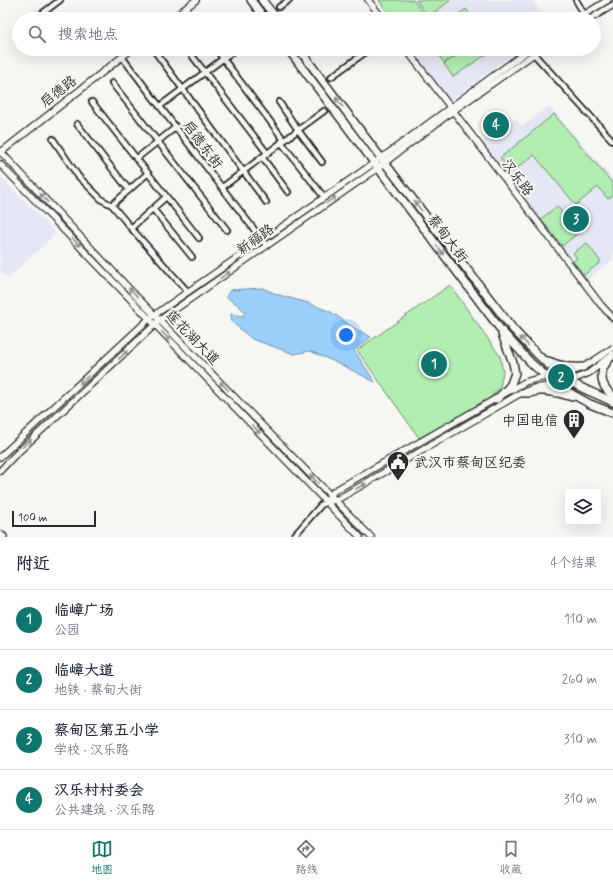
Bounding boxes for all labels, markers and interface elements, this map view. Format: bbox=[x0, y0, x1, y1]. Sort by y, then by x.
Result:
search box bbox=[12, 12, 601, 56]
icon: search bbox=[26, 23, 48, 45]
text: 搜索地点 bbox=[58, 25, 118, 45]
street label: 启德路 bbox=[37, 72, 81, 112]
one-way arrow bbox=[335, 97, 343, 108]
pin: 4 bbox=[483, 110, 509, 140]
street label: 启德东街 bbox=[178, 117, 226, 172]
street label: 汉乐路 bbox=[497, 155, 537, 200]
one-way arrow bbox=[39, 193, 49, 203]
one-way arrow bbox=[325, 196, 336, 204]
one-way arrow bbox=[414, 200, 422, 211]
pin: 3 bbox=[563, 204, 589, 234]
street label: 蔡甸大街 bbox=[423, 211, 471, 266]
street label: 新福路 bbox=[233, 220, 278, 259]
one-way arrow bbox=[71, 237, 81, 247]
one-way arrow bbox=[436, 244, 444, 255]
one-way arrow bbox=[219, 271, 230, 279]
one-way arrow bbox=[129, 287, 138, 297]
street label: 莲花湖大道 bbox=[161, 306, 223, 369]
your location bbox=[336, 325, 356, 345]
one-way arrow bbox=[161, 330, 170, 340]
one-way arrow bbox=[519, 336, 529, 346]
pin: 1 bbox=[421, 349, 447, 379]
one-way arrow bbox=[117, 351, 127, 360]
pin: 2 bbox=[548, 362, 574, 392]
one-way arrow bbox=[78, 375, 89, 384]
one-way arrow bbox=[219, 381, 229, 391]
building icon: 中国电信 bbox=[561, 407, 587, 440]
place label: 中国电信 bbox=[502, 412, 558, 430]
one-way arrow bbox=[251, 424, 260, 434]
one-way arrow bbox=[22, 439, 33, 448]
public building icon: 武汉市蔡甸区纪委 bbox=[385, 449, 411, 482]
place label: 武汉市蔡甸区纪委 bbox=[414, 454, 526, 472]
one-way arrow bbox=[309, 474, 319, 484]
one-way arrow bbox=[355, 481, 367, 489]
map controls bbox=[565, 489, 601, 525]
button: layers bbox=[565, 489, 601, 525]
scale bar bbox=[12, 509, 96, 528]
text: 100 m bbox=[18, 511, 48, 525]
text: 附近 bbox=[16, 553, 50, 575]
text: 4个结果 bbox=[550, 555, 597, 572]
text: 临嶂广场 bbox=[54, 601, 114, 621]
text: 1 bbox=[26, 611, 32, 628]
text: 110 m bbox=[564, 611, 597, 628]
text: 公园 bbox=[54, 622, 80, 639]
text: 临嶂大道 bbox=[54, 661, 114, 681]
text: 2 bbox=[26, 671, 32, 688]
text: 260 m bbox=[562, 671, 597, 688]
text: 地铁 · 蔡甸大街 bbox=[54, 682, 142, 699]
text: 蔡甸区第五小学 bbox=[54, 721, 159, 741]
text: 3 bbox=[26, 731, 32, 748]
text: 310 m bbox=[564, 731, 597, 748]
text: 学校 · 汉乐路 bbox=[54, 742, 129, 759]
text: 汉乐村村委会 bbox=[54, 781, 144, 801]
text: 4 bbox=[25, 791, 33, 808]
text: 310 m bbox=[564, 791, 597, 808]
text: 公共建筑 · 汉乐路 bbox=[54, 802, 155, 819]
tab: 地图 bbox=[91, 838, 113, 877]
tab: 路线 bbox=[295, 838, 317, 877]
tab: 收藏 bbox=[500, 838, 522, 877]

